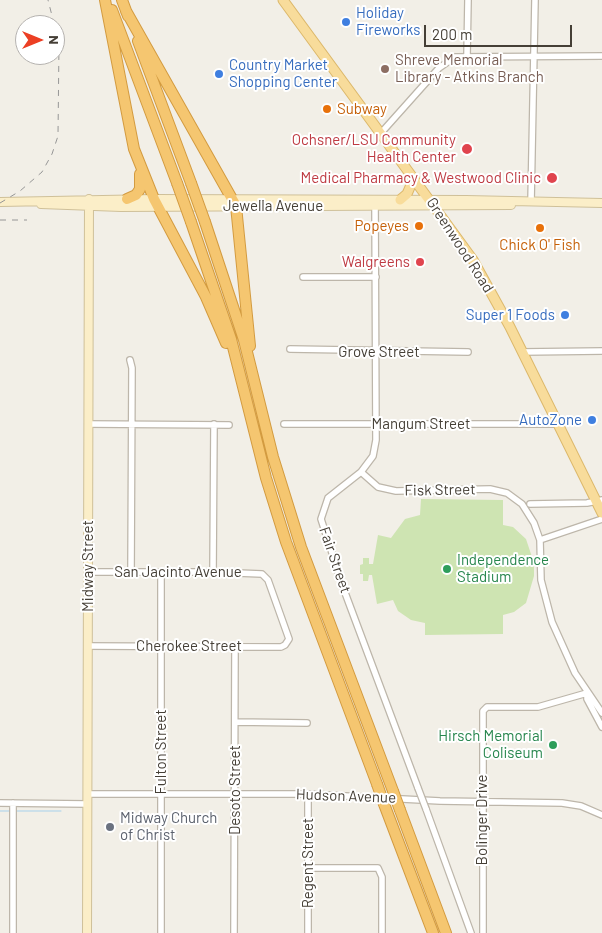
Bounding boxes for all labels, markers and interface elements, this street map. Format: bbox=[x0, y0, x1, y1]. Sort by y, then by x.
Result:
place label: Holiday Fireworks bbox=[356, 4, 420, 39]
north arrow bbox=[15, 15, 65, 65]
scale bar bbox=[427, 15, 574, 47]
marker: Holiday Fireworks bbox=[340, 16, 352, 28]
text: 200 m bbox=[432, 25, 472, 43]
text: N bbox=[46, 35, 63, 45]
place label: Shreve Memorial Library - Atkins Branch bbox=[395, 51, 544, 86]
place label: Country Market Shopping Center bbox=[229, 56, 337, 91]
marker: Shreve Memorial Library - Atkins Branch bbox=[379, 63, 391, 75]
marker: Country Market Shopping Center bbox=[213, 68, 225, 80]
place label: Subway bbox=[337, 100, 387, 118]
marker: Subway bbox=[321, 103, 333, 115]
place label: Ochsner/LSU Community Health Center bbox=[292, 131, 456, 166]
marker: Ochsner/LSU Community Health Center bbox=[460, 142, 474, 156]
place label: Medical Pharmacy & Westwood Clinic bbox=[301, 169, 541, 187]
marker: Medical Pharmacy & Westwood Clinic bbox=[545, 171, 559, 185]
street label: Greenwood Road bbox=[423, 194, 497, 296]
street label: Jewella Avenue bbox=[223, 197, 323, 215]
place label: Popeyes bbox=[355, 217, 409, 235]
marker: Popeyes bbox=[413, 220, 425, 232]
marker: Chick O' Fish bbox=[534, 222, 546, 234]
place label: Chick O' Fish bbox=[499, 236, 581, 254]
place label: Walgreens bbox=[342, 253, 410, 271]
marker: Walgreens bbox=[414, 256, 426, 268]
place label: Super 1 Foods bbox=[466, 306, 555, 324]
marker: Super 1 Foods bbox=[559, 309, 571, 321]
street label: Grove Street bbox=[338, 343, 420, 361]
place label: AutoZone bbox=[519, 411, 582, 429]
marker: AutoZone bbox=[586, 414, 598, 426]
street label: Mangum Street bbox=[372, 415, 470, 433]
street label: Fisk Street bbox=[404, 480, 476, 500]
street label: Midway Street bbox=[79, 520, 97, 612]
street label: Fair Street bbox=[315, 524, 355, 596]
place label: Independence Stadium bbox=[457, 551, 549, 586]
street label: San Jacinto Avenue bbox=[114, 563, 242, 581]
marker: Independence Stadium bbox=[441, 563, 453, 575]
street label: Cherokee Street bbox=[136, 637, 242, 655]
street label: Fulton Street bbox=[152, 709, 170, 795]
place label: Hirsch Memorial Coliseum bbox=[438, 727, 543, 762]
marker: Hirsch Memorial Coliseum bbox=[547, 739, 559, 751]
street label: Desoto Street bbox=[226, 745, 244, 835]
street label: Bolinger Drive bbox=[473, 775, 491, 865]
street label: Hudson Avenue bbox=[296, 785, 396, 807]
place label: Midway Church of Christ bbox=[120, 809, 217, 844]
street label: Regent Street bbox=[299, 818, 317, 908]
marker: Midway Church of Christ bbox=[104, 821, 116, 833]

